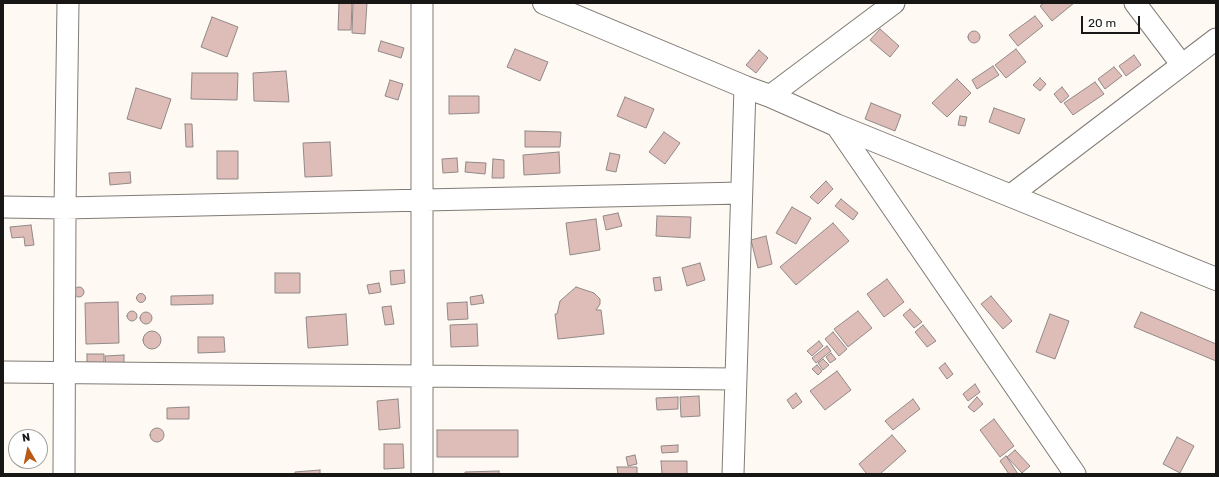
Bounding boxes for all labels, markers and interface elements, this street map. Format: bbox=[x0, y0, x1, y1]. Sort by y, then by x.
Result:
scale bar bbox=[1083, 8, 1142, 34]
text: 20 m bbox=[1088, 16, 1116, 30]
north arrow bbox=[8, 429, 48, 469]
text: N bbox=[21, 431, 31, 445]

